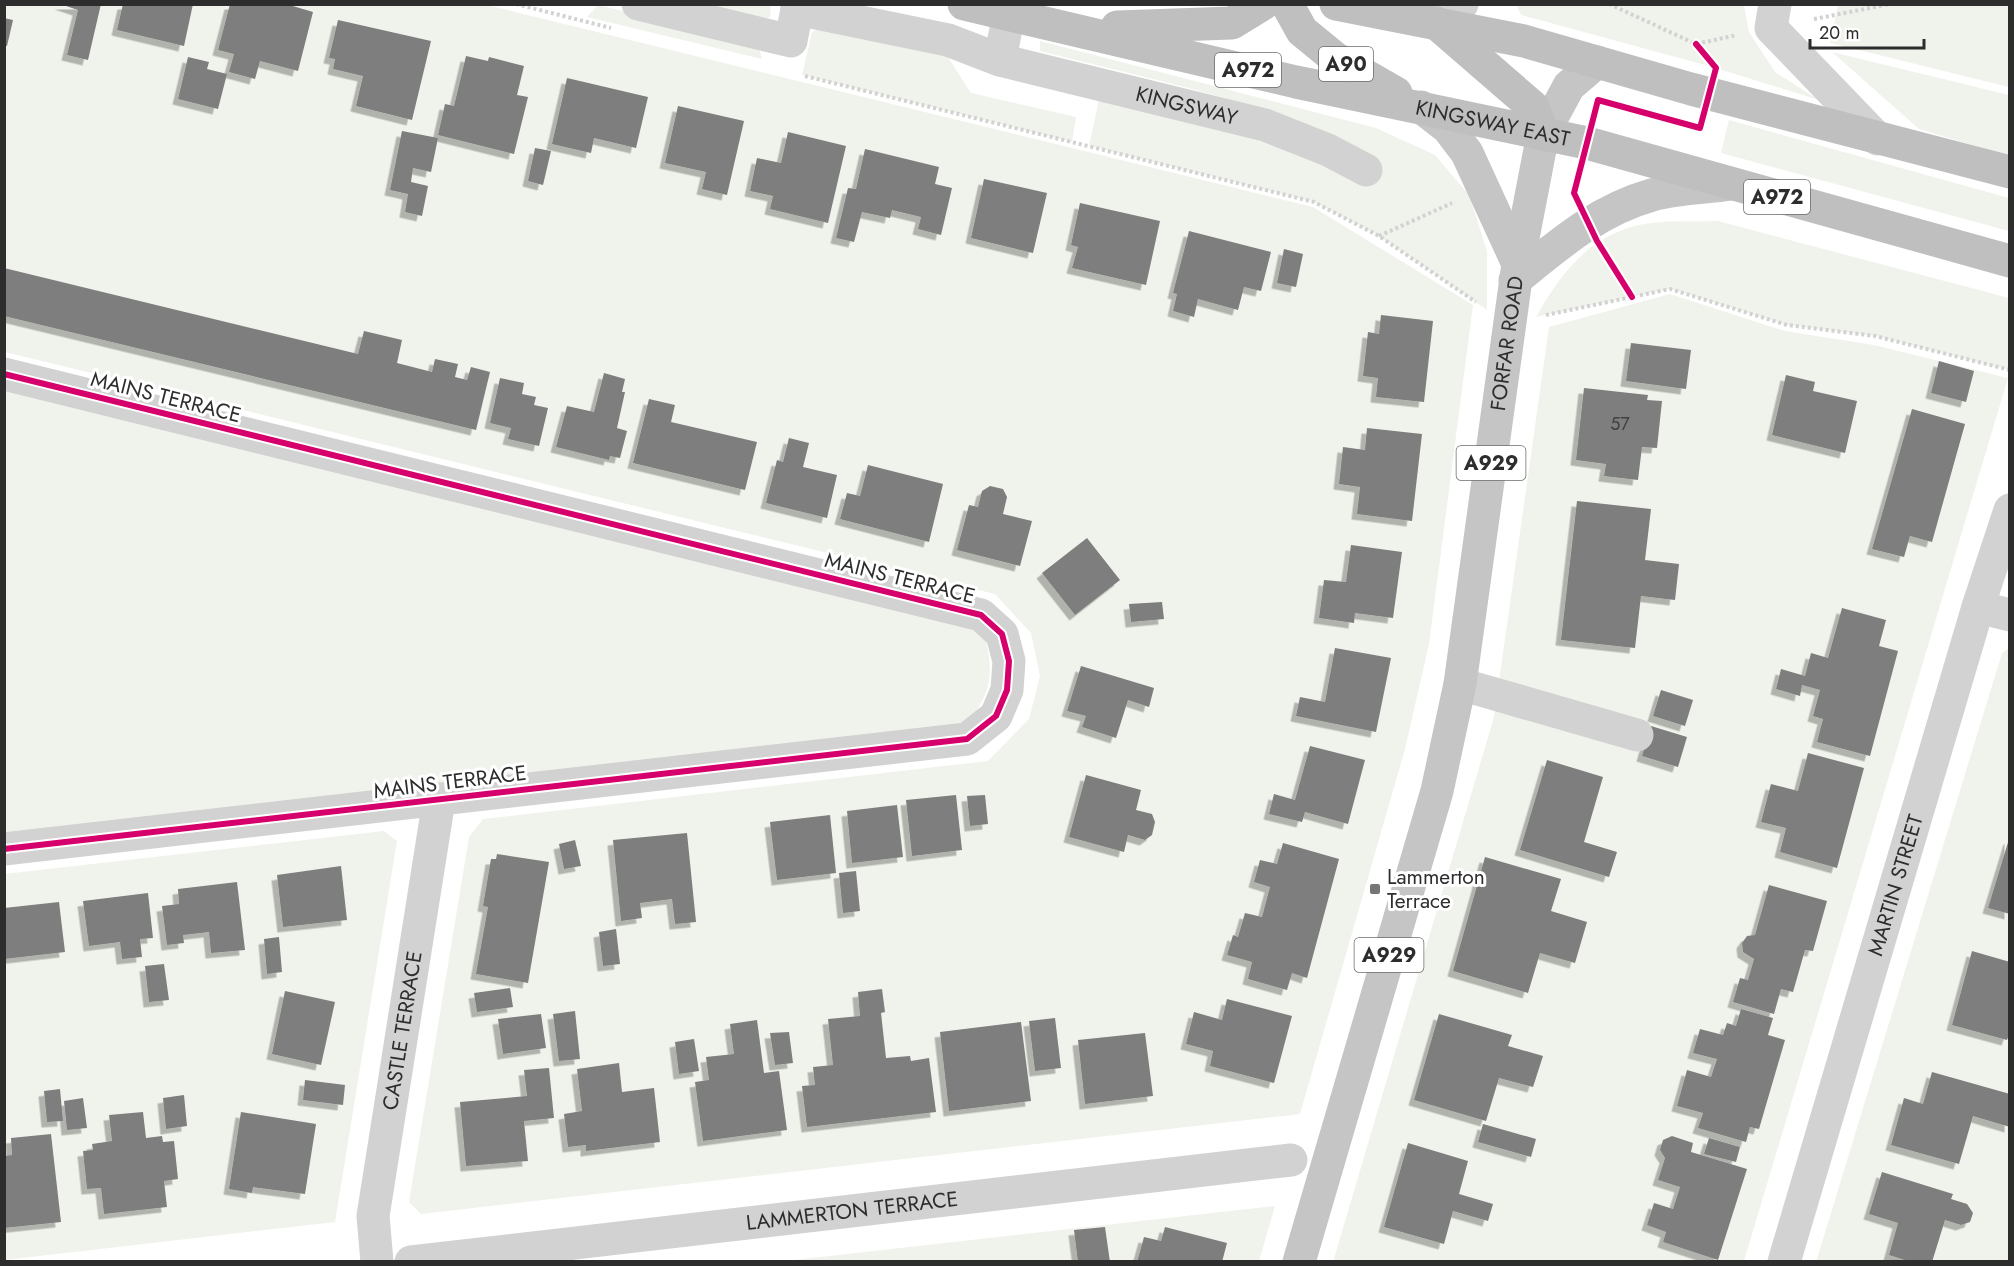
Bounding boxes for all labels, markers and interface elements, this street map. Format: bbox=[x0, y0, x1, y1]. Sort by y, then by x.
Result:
scale bar bbox=[1810, 12, 1924, 50]
text: 20 m bbox=[1819, 20, 1859, 46]
road number: A90 bbox=[1319, 47, 1373, 81]
road number: A972 bbox=[1215, 53, 1281, 87]
street label: KINGSWAY bbox=[1133, 79, 1241, 133]
street label: KINGSWAY EAST bbox=[1413, 92, 1573, 154]
road number: A972 bbox=[1744, 180, 1810, 214]
street label: FORFAR ROAD bbox=[1483, 274, 1531, 413]
street label: MAINS TERRACE bbox=[88, 364, 244, 430]
house number: 57 bbox=[1610, 411, 1630, 437]
road number: A929 bbox=[1456, 446, 1526, 480]
street label: MAINS TERRACE bbox=[822, 545, 978, 611]
street label: MAINS TERRACE bbox=[372, 758, 528, 806]
street label: MARTIN STREET bbox=[1860, 811, 1931, 959]
place label: Lammerton Terrace bbox=[1387, 862, 1485, 916]
marker: Lammerton Terrace bbox=[1368, 882, 1382, 896]
road number: A929 bbox=[1354, 938, 1424, 972]
street label: CASTLE TERRACE bbox=[375, 949, 430, 1112]
street label: LAMMERTON TERRACE bbox=[744, 1184, 960, 1238]

